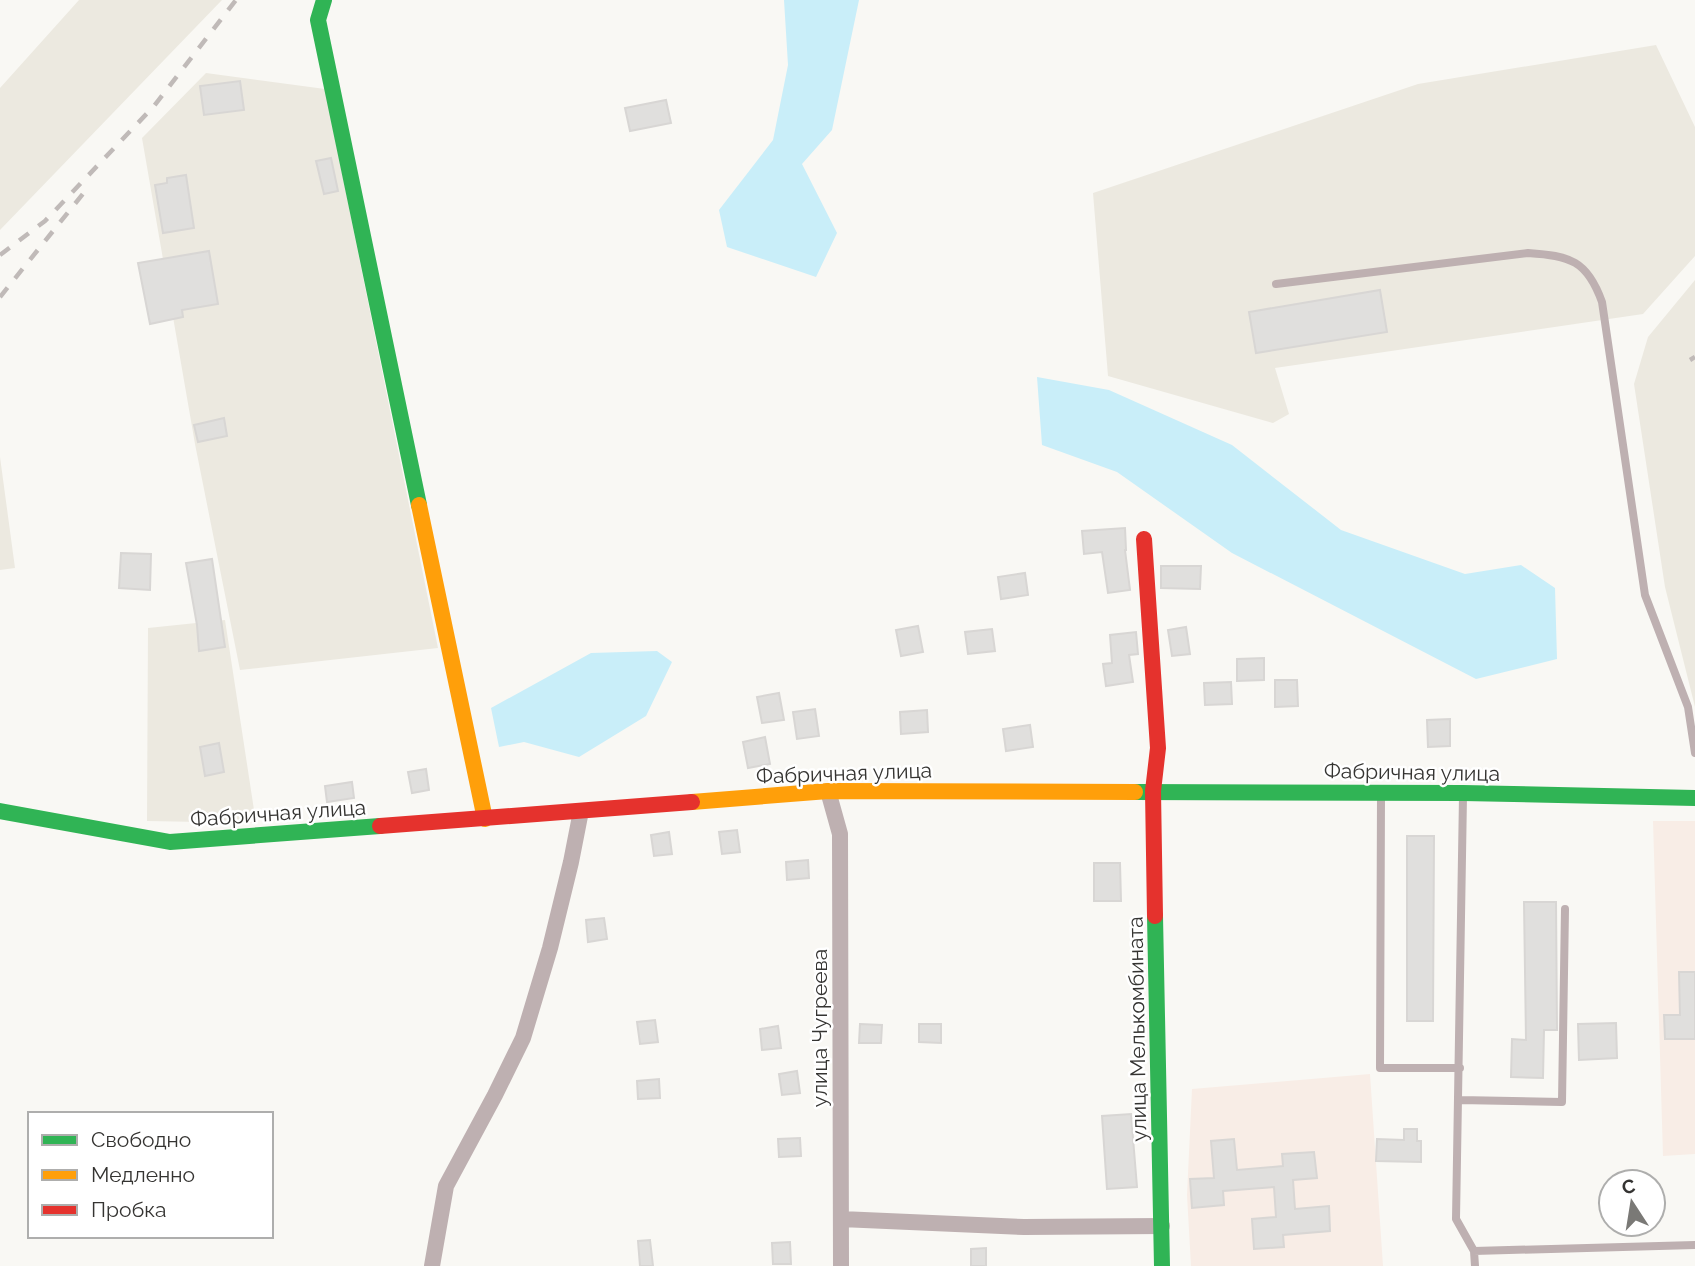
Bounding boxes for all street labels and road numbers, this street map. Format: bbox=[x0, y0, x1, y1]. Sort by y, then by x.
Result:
street label: Фабричная улица bbox=[756, 757, 932, 789]
street label: Фабричная улица bbox=[1324, 758, 1500, 786]
street label: Фабричная улица bbox=[189, 794, 367, 832]
street label: улица Мелькомбината bbox=[1123, 916, 1151, 1142]
street label: улица Чугреева bbox=[807, 949, 832, 1107]

